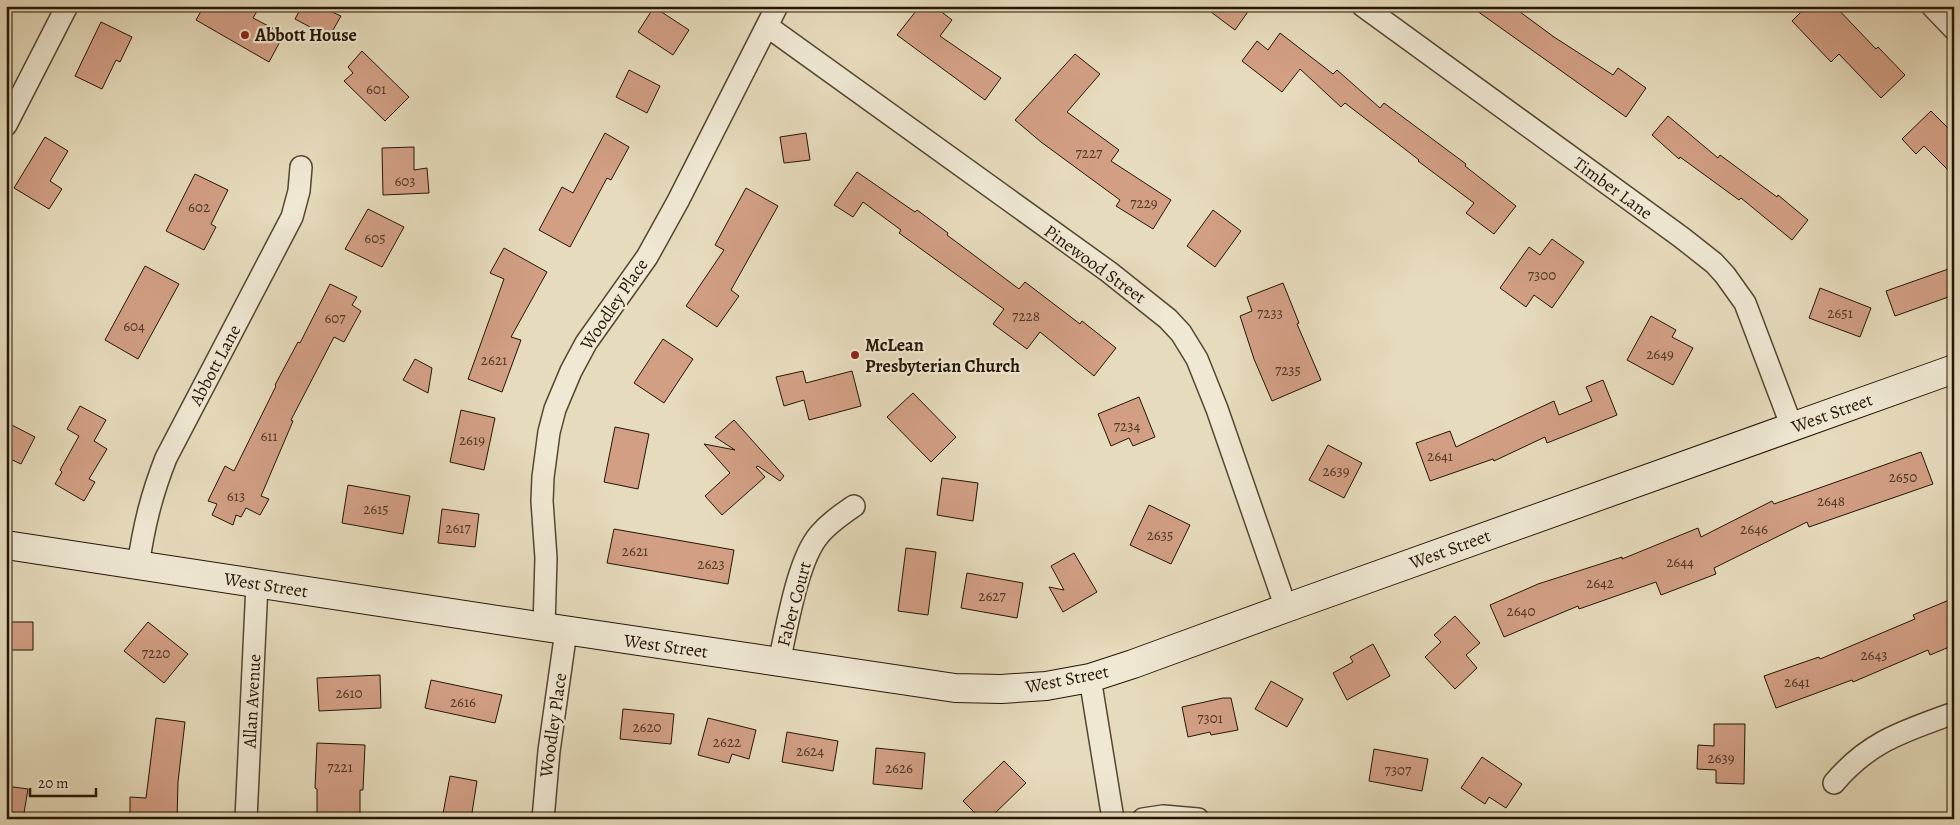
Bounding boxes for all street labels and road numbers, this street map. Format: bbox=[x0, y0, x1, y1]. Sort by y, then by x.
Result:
street label: Timber Lane bbox=[1569, 151, 1657, 225]
street label: Pinewood Street bbox=[1039, 219, 1151, 309]
street label: Woodley Place bbox=[574, 254, 653, 355]
street label: Abbott Lane bbox=[183, 320, 246, 410]
street label: West Street bbox=[1787, 387, 1876, 439]
street label: West Street bbox=[1405, 523, 1494, 575]
street label: Faber Court bbox=[771, 559, 817, 649]
street label: West Street bbox=[221, 566, 310, 603]
street label: West Street bbox=[622, 628, 710, 664]
street label: Allan Avenue bbox=[237, 653, 266, 750]
street label: West Street bbox=[1022, 659, 1111, 699]
street label: Woodley Place bbox=[534, 671, 572, 780]

